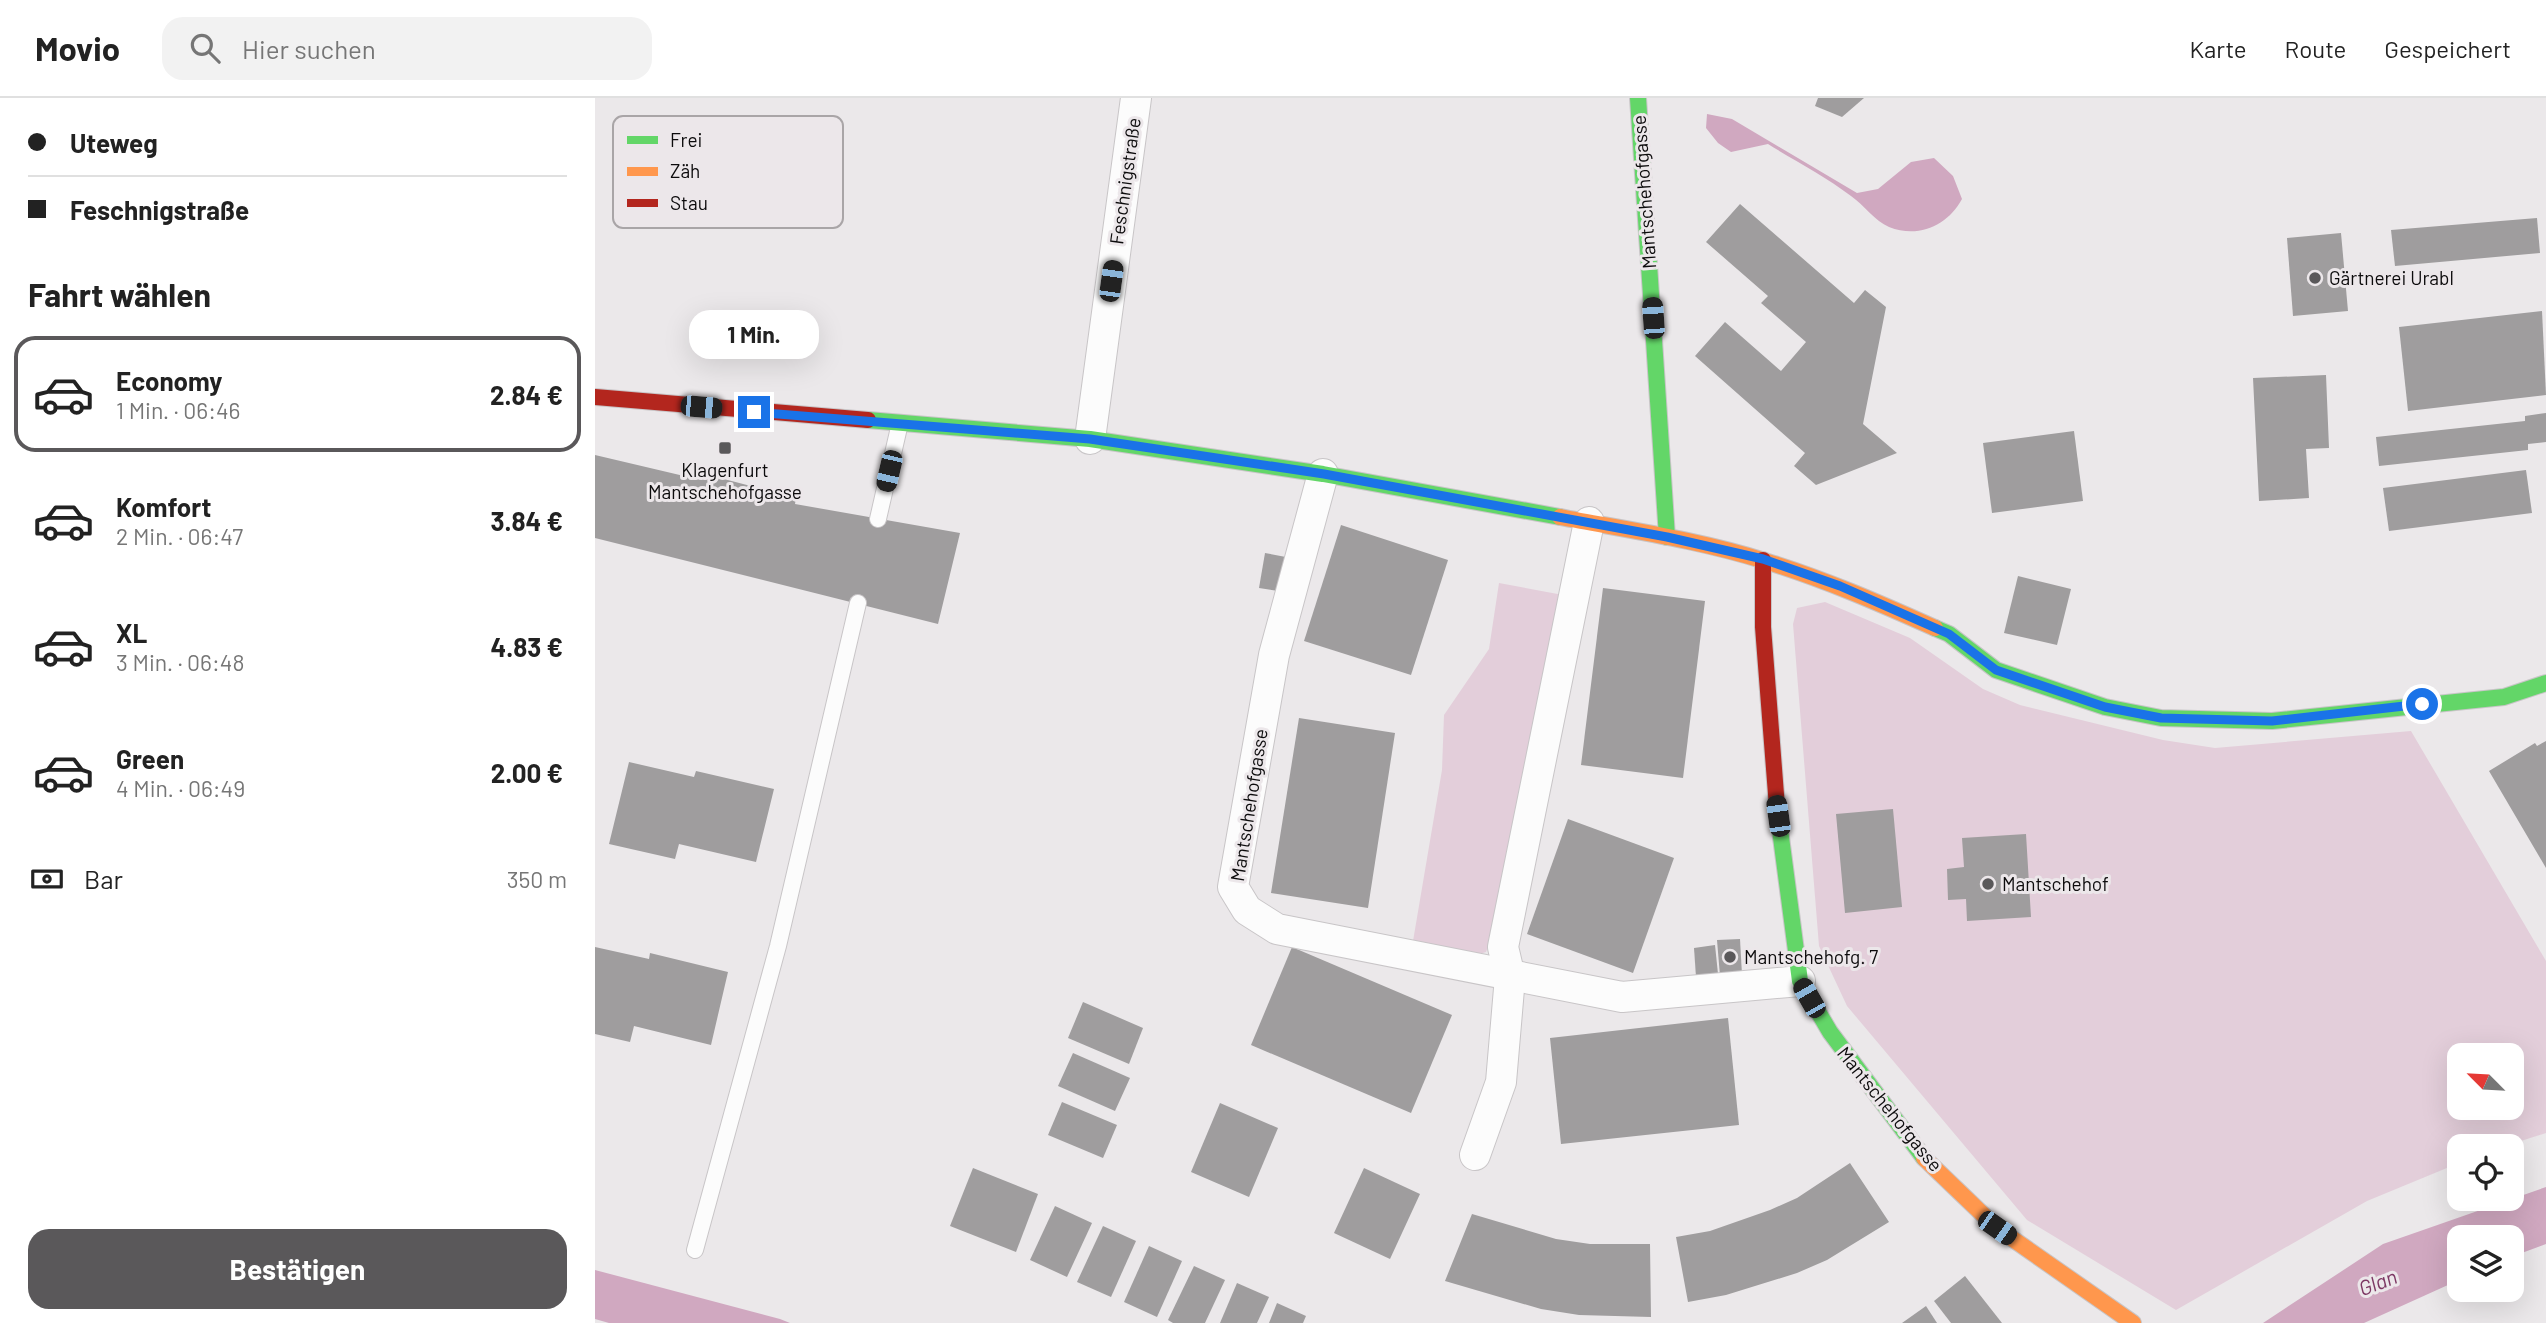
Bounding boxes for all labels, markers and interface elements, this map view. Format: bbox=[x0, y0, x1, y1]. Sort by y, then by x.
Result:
search box bbox=[162, 17, 652, 80]
text: Movio bbox=[35, 28, 120, 68]
icon: search bbox=[186, 29, 224, 67]
text: Hier suchen bbox=[242, 33, 376, 64]
text: Karte bbox=[2189, 34, 2247, 63]
text: Route bbox=[2285, 34, 2346, 63]
text: Gespeichert bbox=[2384, 34, 2511, 63]
street label: Mantschehofgasse bbox=[1627, 114, 1660, 270]
legend bbox=[613, 116, 843, 228]
street label: Feschnigstraße bbox=[1104, 116, 1145, 246]
text: Uteweg bbox=[70, 127, 158, 158]
text: Frei bbox=[670, 128, 702, 151]
text: Zäh bbox=[670, 159, 700, 182]
text: Stau bbox=[670, 191, 708, 214]
text: Feschnigstraße bbox=[70, 194, 249, 225]
car bbox=[1098, 259, 1125, 303]
place label: Gärtnerei Urabl bbox=[2329, 266, 2454, 289]
marker: Gärtnerei Urabl bbox=[2307, 270, 2323, 286]
text: Fahrt wählen bbox=[28, 275, 211, 313]
car bbox=[1642, 296, 1665, 340]
callout: 1 Min. bbox=[689, 310, 819, 360]
text: 1 Min. bbox=[727, 320, 781, 348]
icon: car bbox=[32, 363, 95, 426]
text: Economy bbox=[116, 365, 222, 396]
text: 2.84 € bbox=[490, 379, 563, 410]
car bbox=[680, 395, 723, 419]
text: 1 Min. · 06:46 bbox=[116, 396, 240, 424]
route end bbox=[738, 396, 770, 428]
marker: Klagenfurt Mantschehofgasse bbox=[717, 440, 733, 456]
car bbox=[875, 448, 904, 494]
place label: Klagenfurt Mantschehofgasse bbox=[648, 458, 802, 503]
icon: car bbox=[32, 489, 95, 552]
text: Komfort bbox=[116, 491, 211, 522]
text: 3.84 € bbox=[490, 505, 563, 536]
text: 2 Min. · 06:47 bbox=[116, 522, 243, 550]
icon: car bbox=[32, 615, 95, 678]
text: XL bbox=[116, 617, 147, 648]
text: 4.83 € bbox=[490, 631, 563, 662]
text: 3 Min. · 06:48 bbox=[116, 648, 244, 676]
route start bbox=[2406, 688, 2438, 720]
street label: Mantschehofgasse bbox=[1225, 727, 1272, 883]
icon: car bbox=[32, 741, 95, 804]
text: Green bbox=[116, 743, 184, 774]
text: 2.00 € bbox=[491, 757, 563, 788]
text: 4 Min. · 06:49 bbox=[116, 774, 245, 802]
car bbox=[1765, 794, 1792, 838]
icon: cash bbox=[28, 860, 66, 898]
text: Bar bbox=[84, 863, 123, 894]
text: 350 m bbox=[507, 865, 567, 893]
place label: Mantschehof bbox=[2002, 872, 2109, 895]
marker: Mantschehof bbox=[1980, 876, 1996, 892]
place label: Mantschehofg. 7 bbox=[1744, 945, 1878, 968]
marker: Mantschehofg. 7 bbox=[1722, 949, 1738, 965]
car bbox=[1790, 975, 1829, 1021]
street label: Mantschehofgasse bbox=[1833, 1042, 1948, 1176]
north arrow bbox=[2447, 1043, 2523, 1120]
map controls bbox=[2447, 1043, 2524, 1302]
button: locate bbox=[2447, 1134, 2524, 1211]
car bbox=[1974, 1207, 2021, 1249]
button: layers bbox=[2447, 1225, 2524, 1302]
button: Bestätigen bbox=[28, 1229, 567, 1309]
water label: Glan bbox=[2355, 1263, 2400, 1300]

